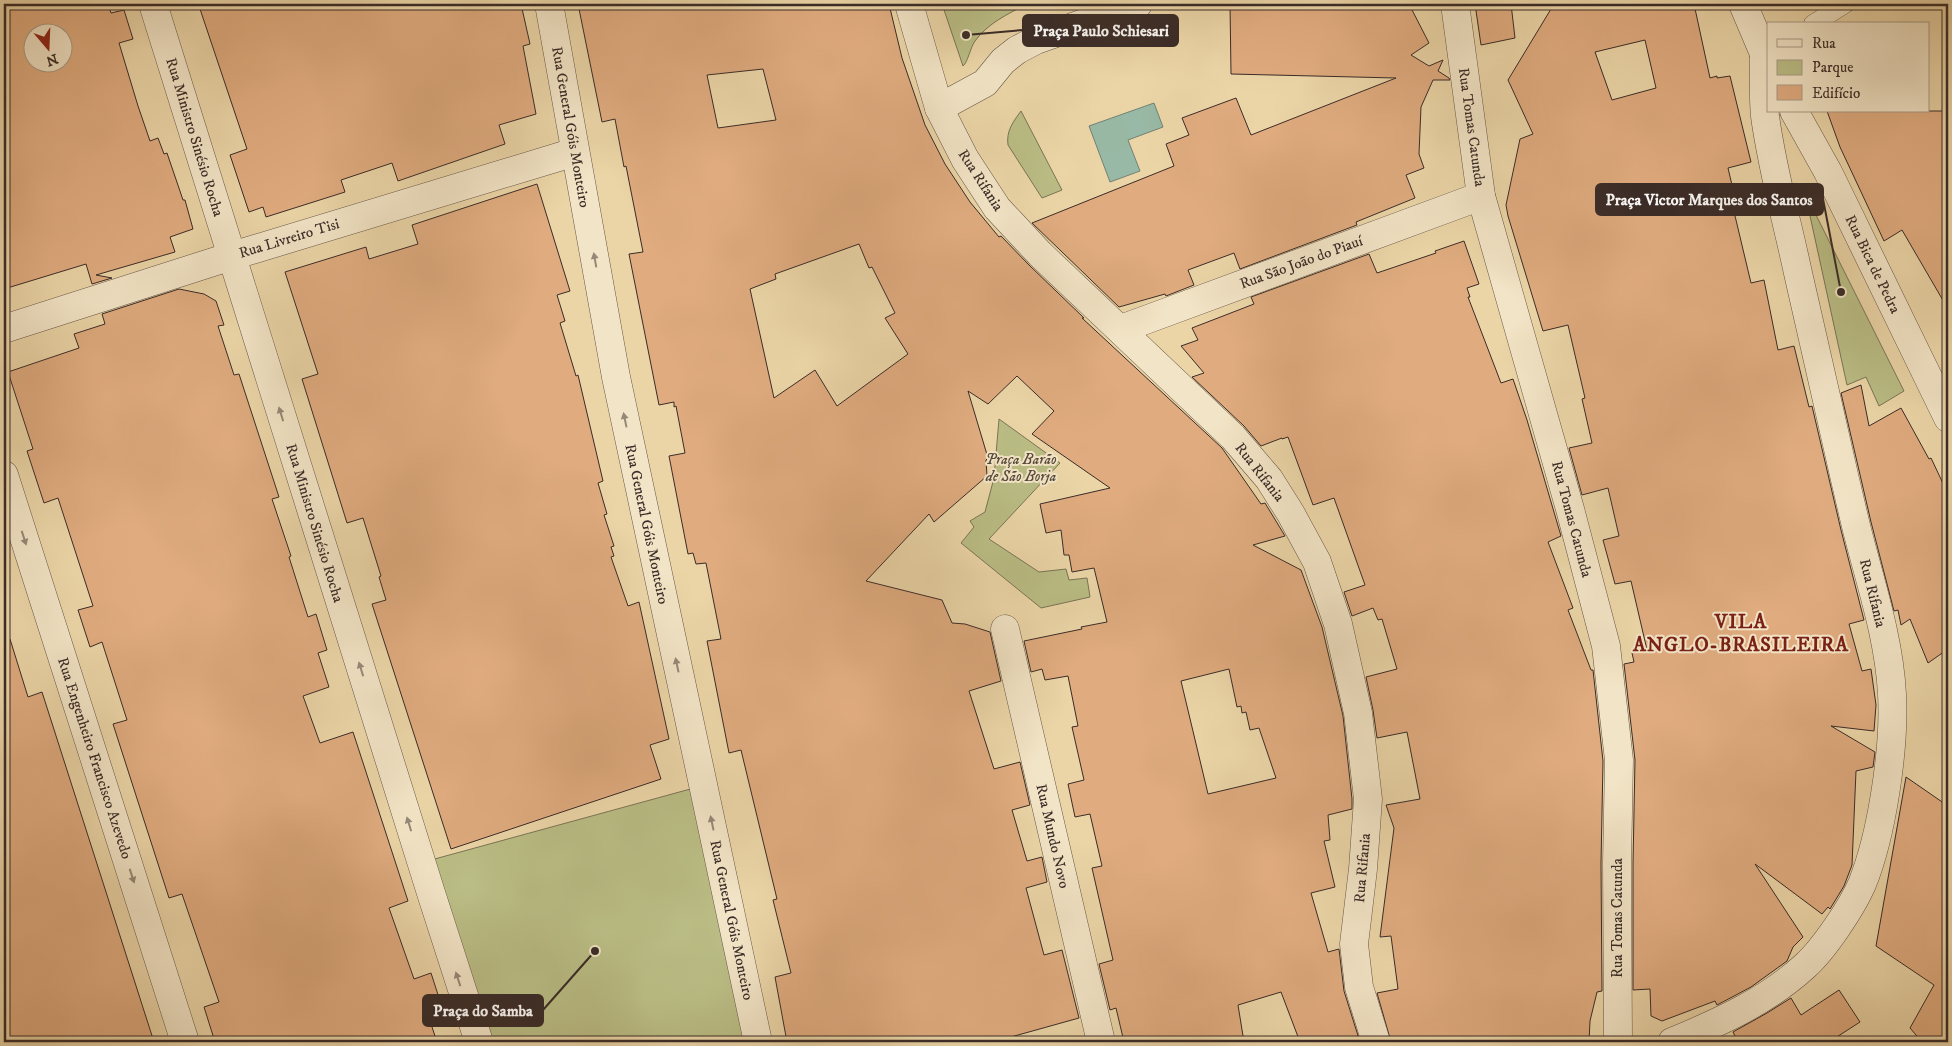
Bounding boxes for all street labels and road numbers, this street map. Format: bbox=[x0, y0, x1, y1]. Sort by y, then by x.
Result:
street label: Rua General Góis Monteiro bbox=[547, 45, 594, 209]
street label: Rua Ministro Sinésio Rocha bbox=[161, 55, 228, 219]
street label: Rua Tomas Catunda bbox=[1454, 66, 1489, 188]
street label: Rua Rifania bbox=[954, 146, 1008, 215]
street label: Rua Bica de Pedra bbox=[1841, 212, 1905, 317]
street label: Rua Livreiro Tisi bbox=[237, 214, 342, 263]
street label: Rua São João do Piauí bbox=[1237, 231, 1366, 294]
street label: Rua Rifania bbox=[1231, 439, 1289, 506]
street label: Rua Ministro Sinésio Rocha bbox=[281, 441, 348, 605]
street label: Rua General Góis Monteiro bbox=[620, 442, 673, 606]
street label: Rua Tomas Catunda bbox=[1547, 459, 1596, 580]
street label: Rua Rifania bbox=[1855, 557, 1890, 630]
street label: Rua Engenheiro Francisco Azevedo bbox=[53, 655, 136, 861]
street label: Rua Mundo Novo bbox=[1031, 782, 1074, 890]
street label: Rua Rifania bbox=[1350, 832, 1375, 904]
street label: Rua General Góis Monteiro bbox=[705, 838, 758, 1002]
street label: Rua Tomas Catunda bbox=[1608, 857, 1627, 978]

